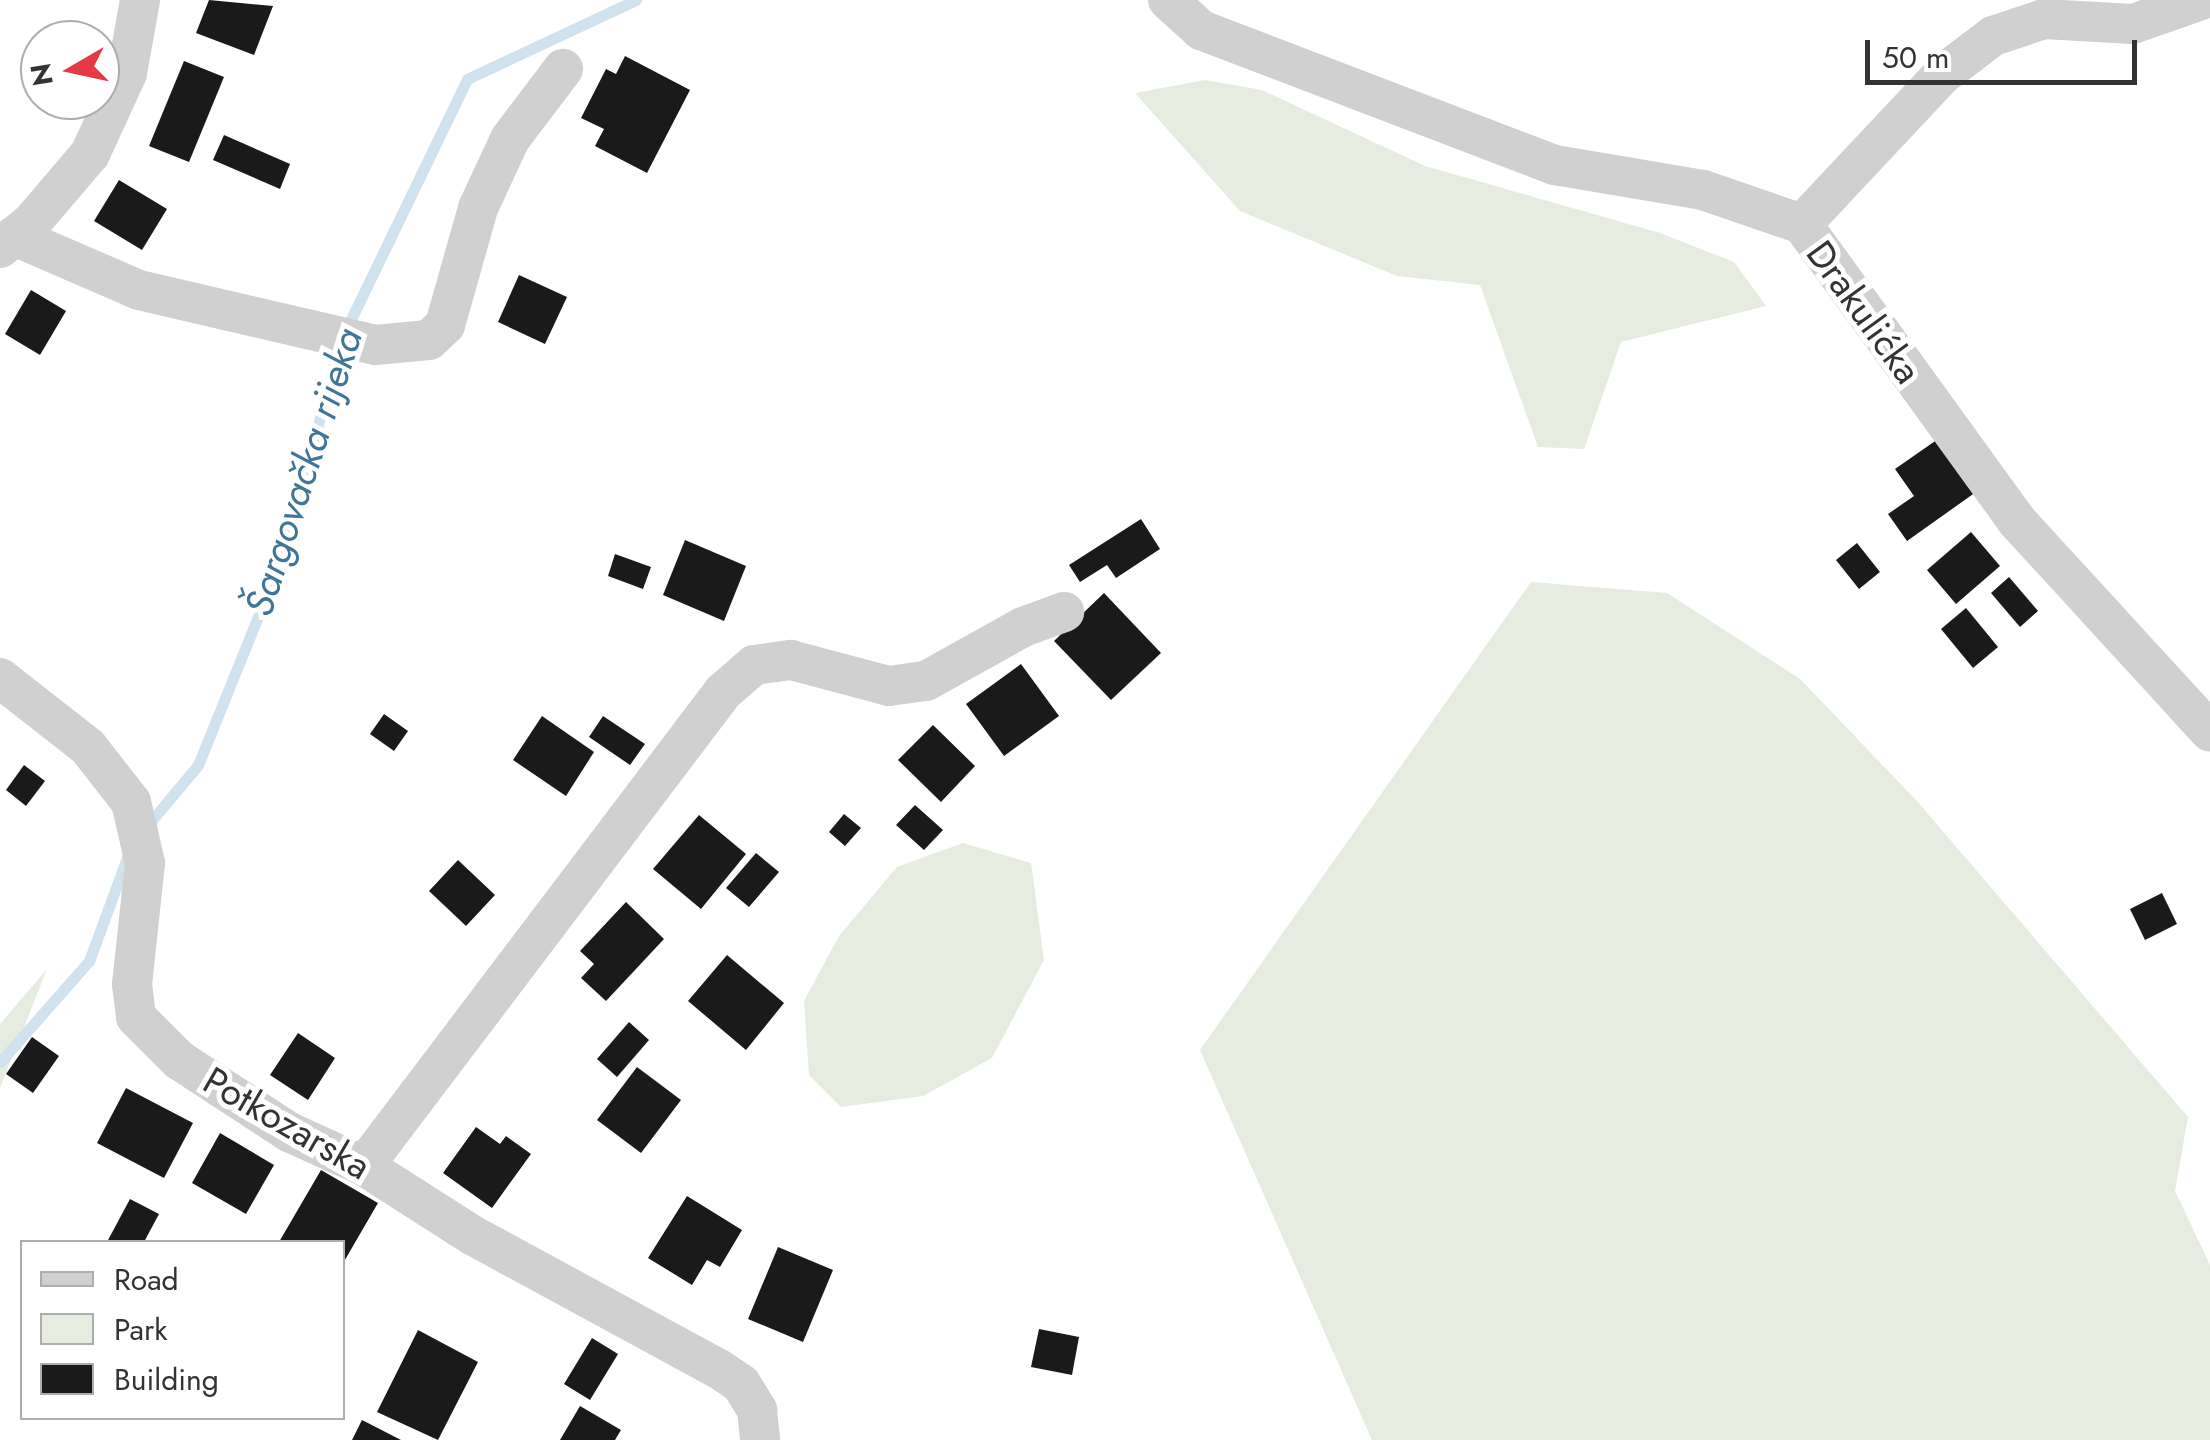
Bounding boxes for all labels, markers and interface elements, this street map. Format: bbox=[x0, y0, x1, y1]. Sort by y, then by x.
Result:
north arrow bbox=[20, 20, 120, 120]
scale bar bbox=[1870, 20, 2142, 82]
text: 50 m bbox=[1882, 36, 1949, 79]
text: N bbox=[20, 60, 64, 89]
street label: Drakulićka bbox=[1797, 232, 1931, 392]
water label: Šargovačka rijeka bbox=[234, 322, 372, 622]
street label: Potkozarska bbox=[195, 1057, 379, 1189]
legend bbox=[20, 1240, 345, 1420]
text: Road bbox=[114, 1258, 179, 1301]
text: Park bbox=[114, 1308, 167, 1351]
text: Building bbox=[114, 1358, 219, 1401]

